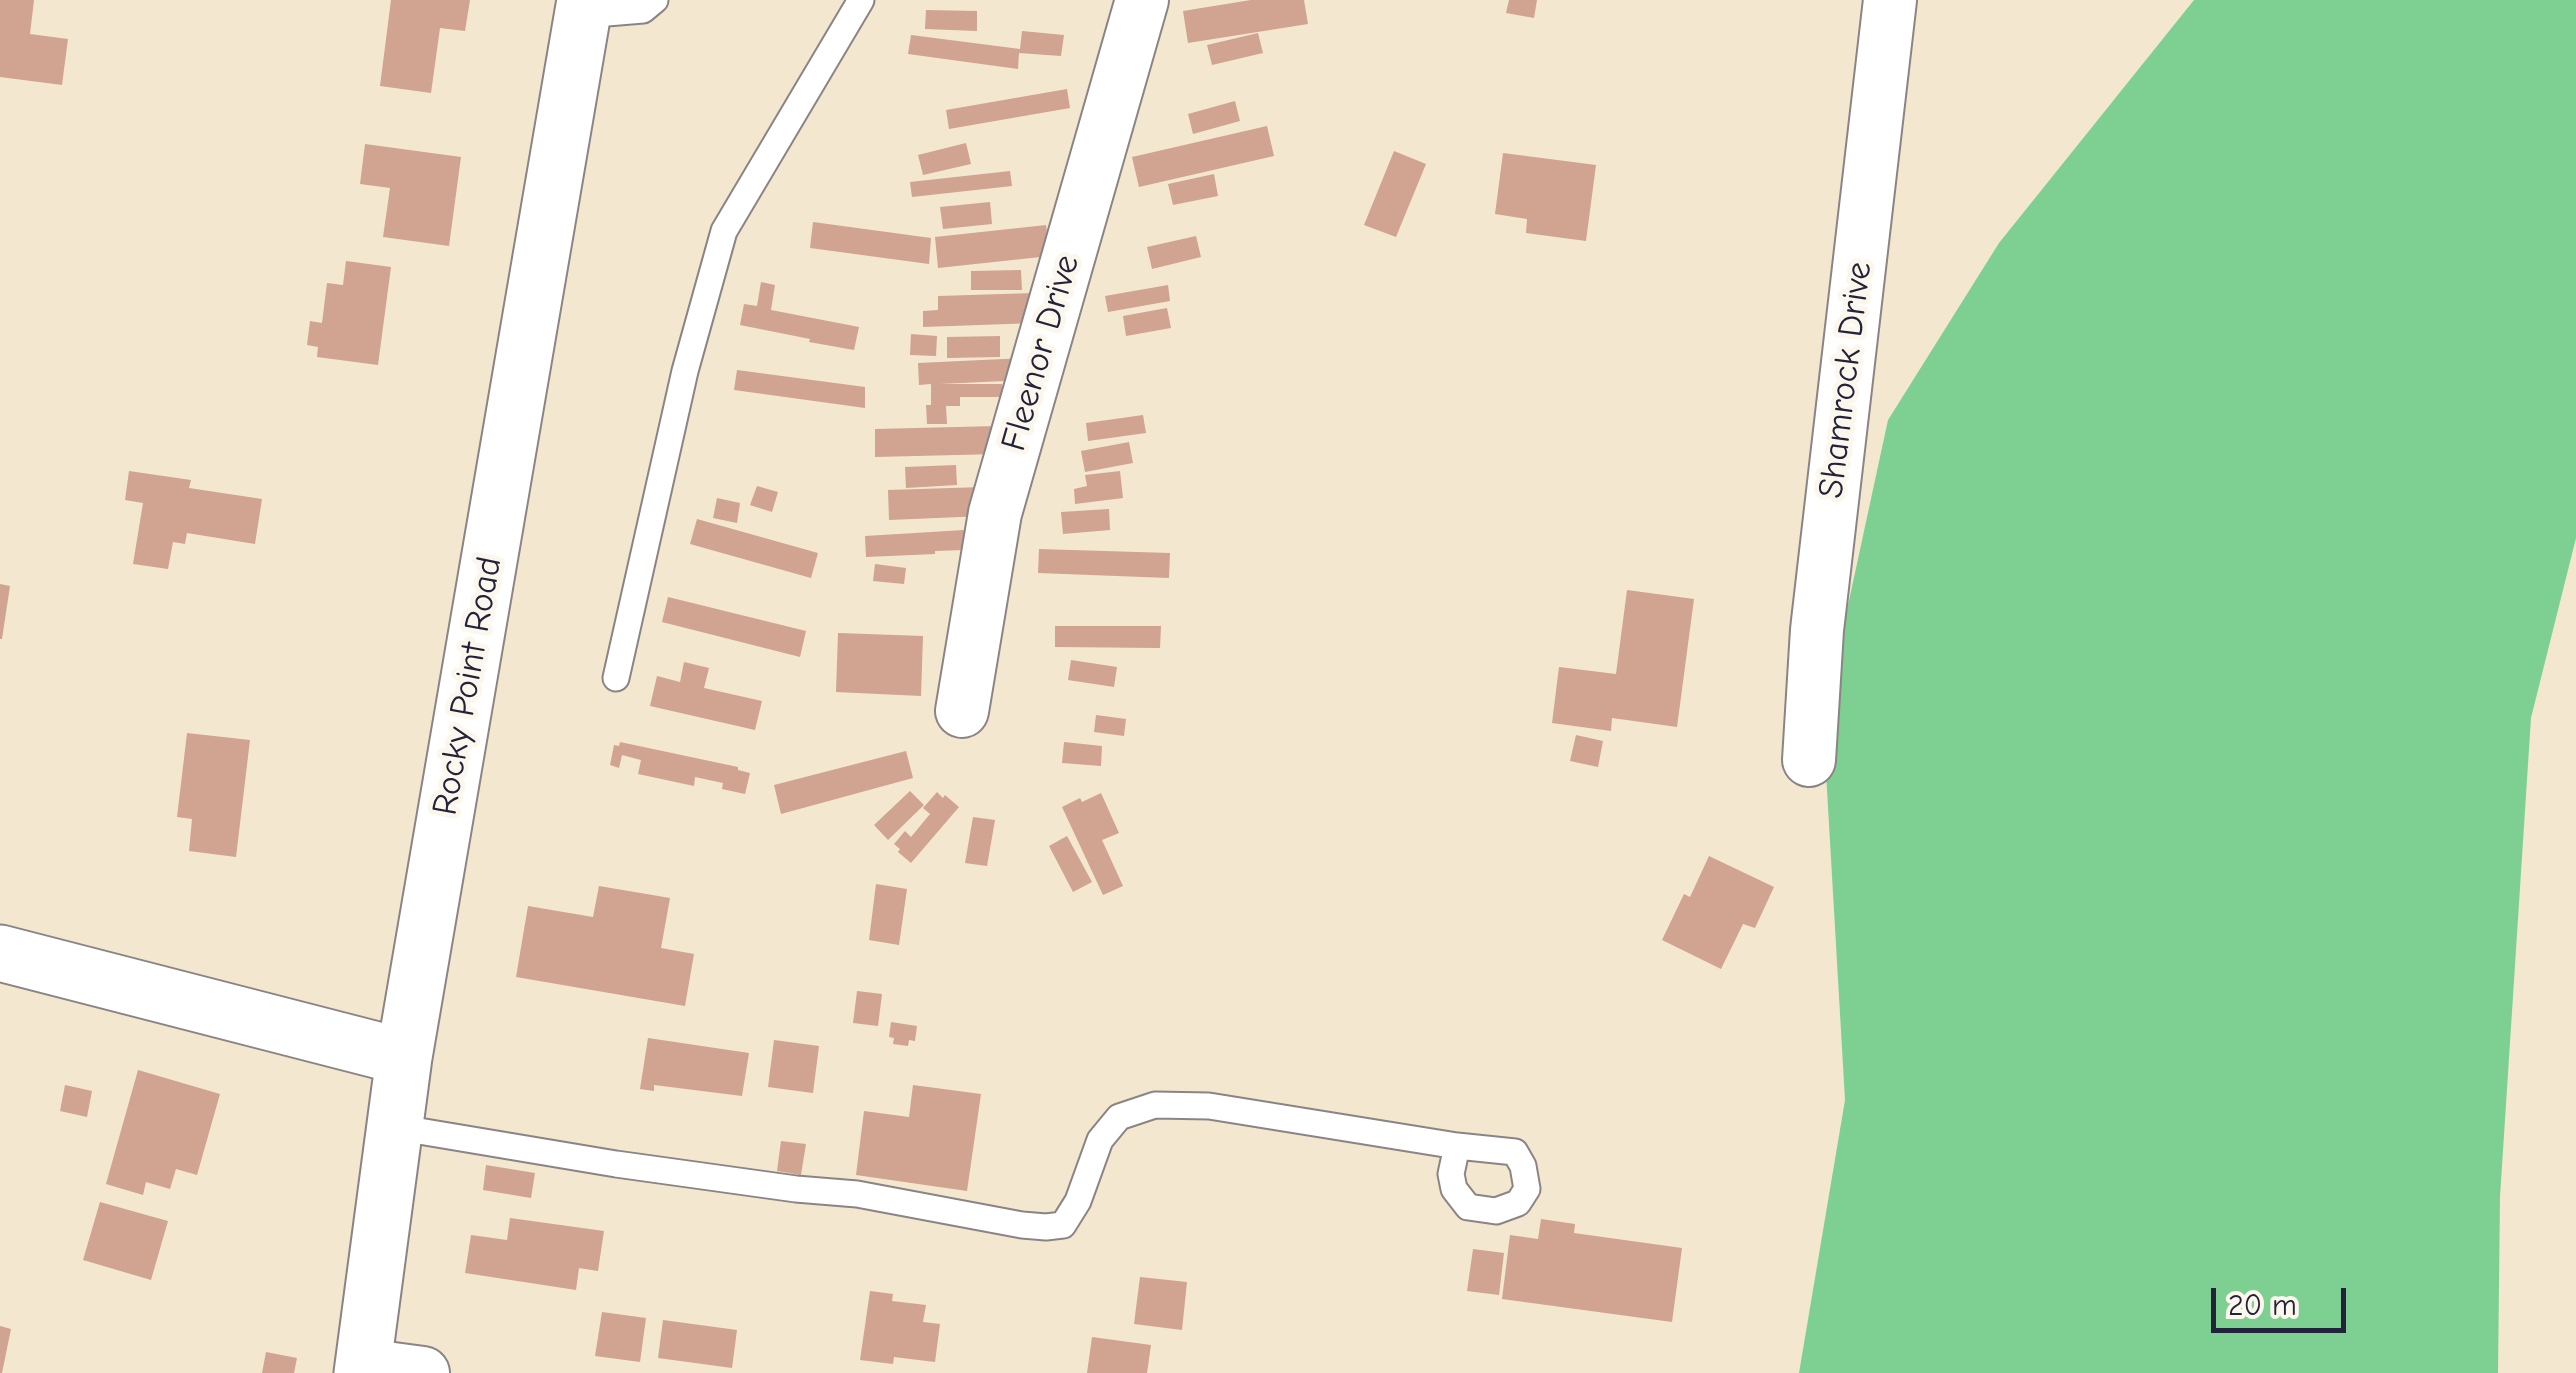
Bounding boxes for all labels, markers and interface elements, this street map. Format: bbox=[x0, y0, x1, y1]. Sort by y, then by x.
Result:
street label: Fleenor Drive bbox=[993, 250, 1089, 456]
street label: Shamrock Drive bbox=[1811, 259, 1881, 501]
street label: Rocky Point Road bbox=[425, 554, 511, 818]
scale bar bbox=[2216, 1268, 2351, 1330]
text: 20 m bbox=[2228, 1288, 2297, 1323]

